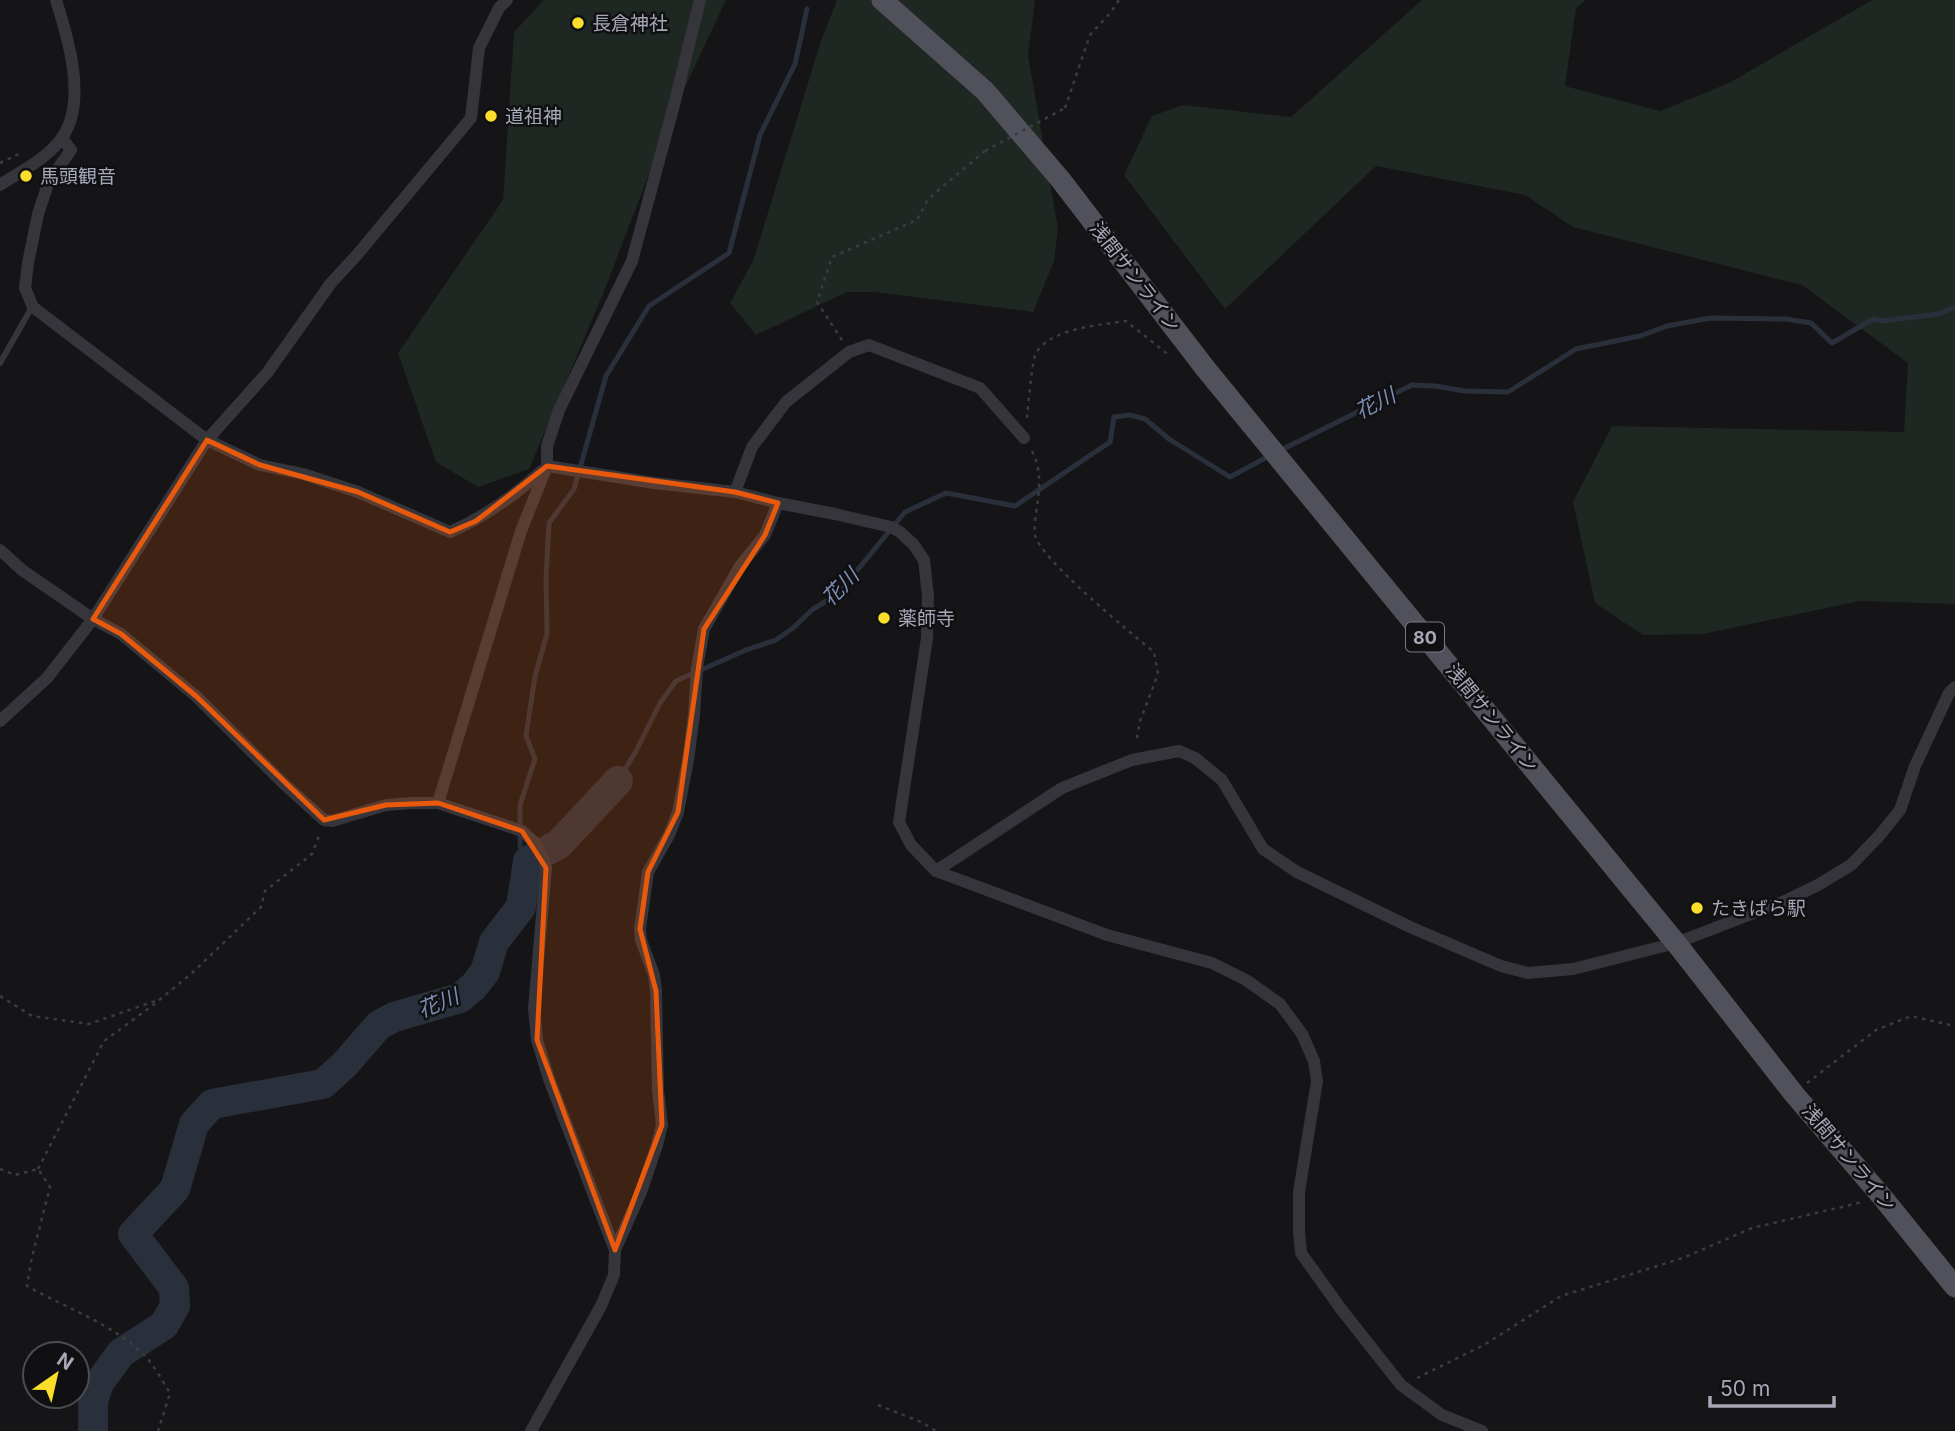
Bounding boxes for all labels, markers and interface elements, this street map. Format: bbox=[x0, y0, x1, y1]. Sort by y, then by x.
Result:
place label: 長倉神社 bbox=[592, 12, 668, 35]
marker: 長倉神社 bbox=[570, 15, 586, 31]
place label: 道祖神 bbox=[505, 105, 562, 128]
marker: 道祖神 bbox=[483, 108, 499, 124]
place label: 馬頭観音 bbox=[40, 165, 116, 188]
marker: 馬頭観音 bbox=[18, 168, 34, 184]
street label: 浅間サンライン bbox=[1085, 218, 1185, 336]
water label: 花川 bbox=[1351, 381, 1401, 424]
water label: 花川 bbox=[816, 562, 865, 611]
place label: 薬師寺 bbox=[898, 607, 955, 630]
marker: 薬師寺 bbox=[876, 610, 892, 626]
road number: 80 bbox=[1406, 622, 1444, 652]
street label: 浅間サンライン bbox=[1441, 659, 1543, 777]
place label: たきばら駅 bbox=[1711, 897, 1806, 920]
marker: たきばら駅 bbox=[1689, 900, 1705, 916]
water label: 花川 bbox=[414, 983, 464, 1023]
street label: 浅間サンライン bbox=[1797, 1100, 1901, 1216]
north arrow bbox=[21, 1340, 91, 1410]
text: N bbox=[53, 1348, 78, 1375]
scale bar bbox=[1710, 1364, 1834, 1408]
text: 50 m bbox=[1720, 1376, 1770, 1401]

